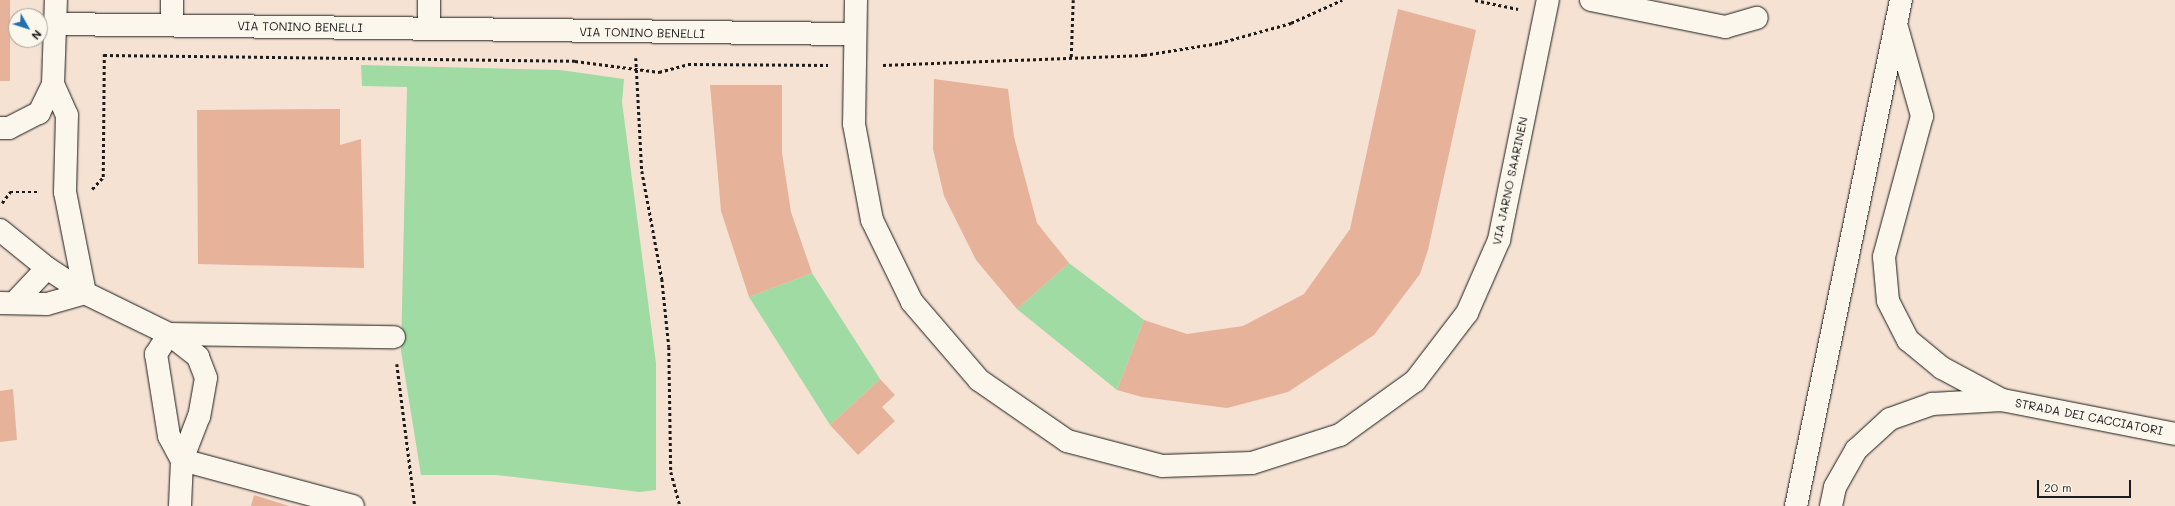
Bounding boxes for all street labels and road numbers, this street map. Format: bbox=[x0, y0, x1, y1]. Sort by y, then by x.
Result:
street label: VIA TONINO BENELLI bbox=[237, 19, 363, 35]
street label: VIA TONINO BENELLI bbox=[579, 25, 705, 41]
street label: VIA JARNO SAARINEN bbox=[1489, 116, 1531, 246]
street label: STRADA DEI CACCIATORI bbox=[2014, 396, 2164, 438]

